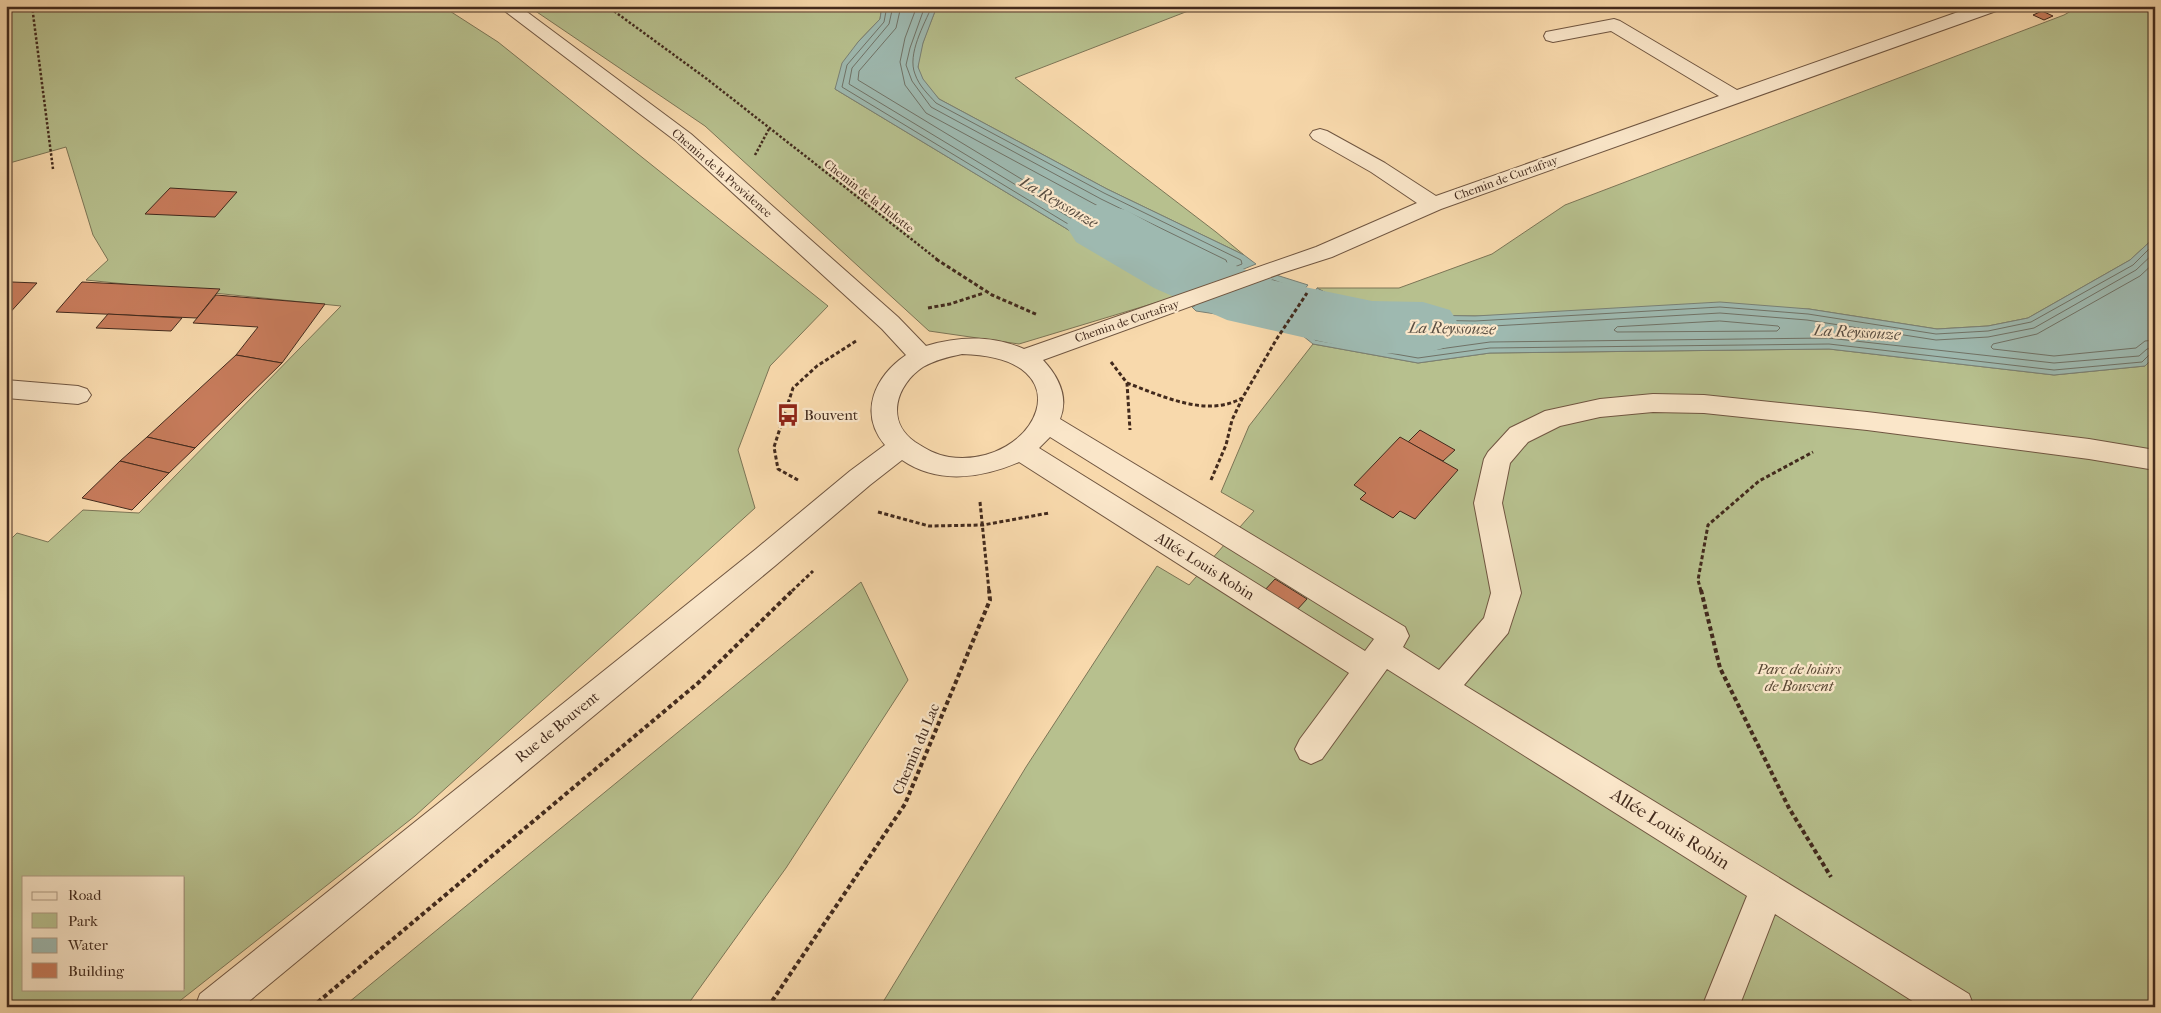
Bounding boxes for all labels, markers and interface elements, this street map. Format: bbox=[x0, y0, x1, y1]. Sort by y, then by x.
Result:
street label: Chemin de la Providence bbox=[669, 126, 775, 220]
street label: Chemin de Curtafray bbox=[1452, 152, 1560, 203]
street label: Chemin de la Hulotte bbox=[821, 157, 917, 235]
water label: La Reyssouze bbox=[1016, 172, 1102, 232]
street label: Chemin de Curtafray bbox=[1073, 296, 1182, 345]
water label: La Reyssouze bbox=[1407, 318, 1496, 338]
water label: La Reyssouze bbox=[1812, 320, 1902, 344]
bus stop icon: Bouvent bbox=[775, 402, 801, 428]
place label: Bouvent bbox=[804, 406, 859, 424]
street label: Allée Louis Robin bbox=[1151, 528, 1258, 604]
park label: Parc de loisirs de Bouvent bbox=[1756, 660, 1842, 695]
street label: Rue de Bouvent bbox=[511, 687, 603, 766]
street label: Chemin du Lac bbox=[889, 700, 943, 797]
street label: Allée Louis Robin bbox=[1606, 784, 1734, 874]
legend bbox=[22, 876, 185, 990]
text: Road bbox=[68, 886, 102, 904]
text: Park bbox=[68, 912, 98, 930]
text: Water bbox=[67, 936, 108, 954]
text: Building bbox=[68, 962, 125, 980]

